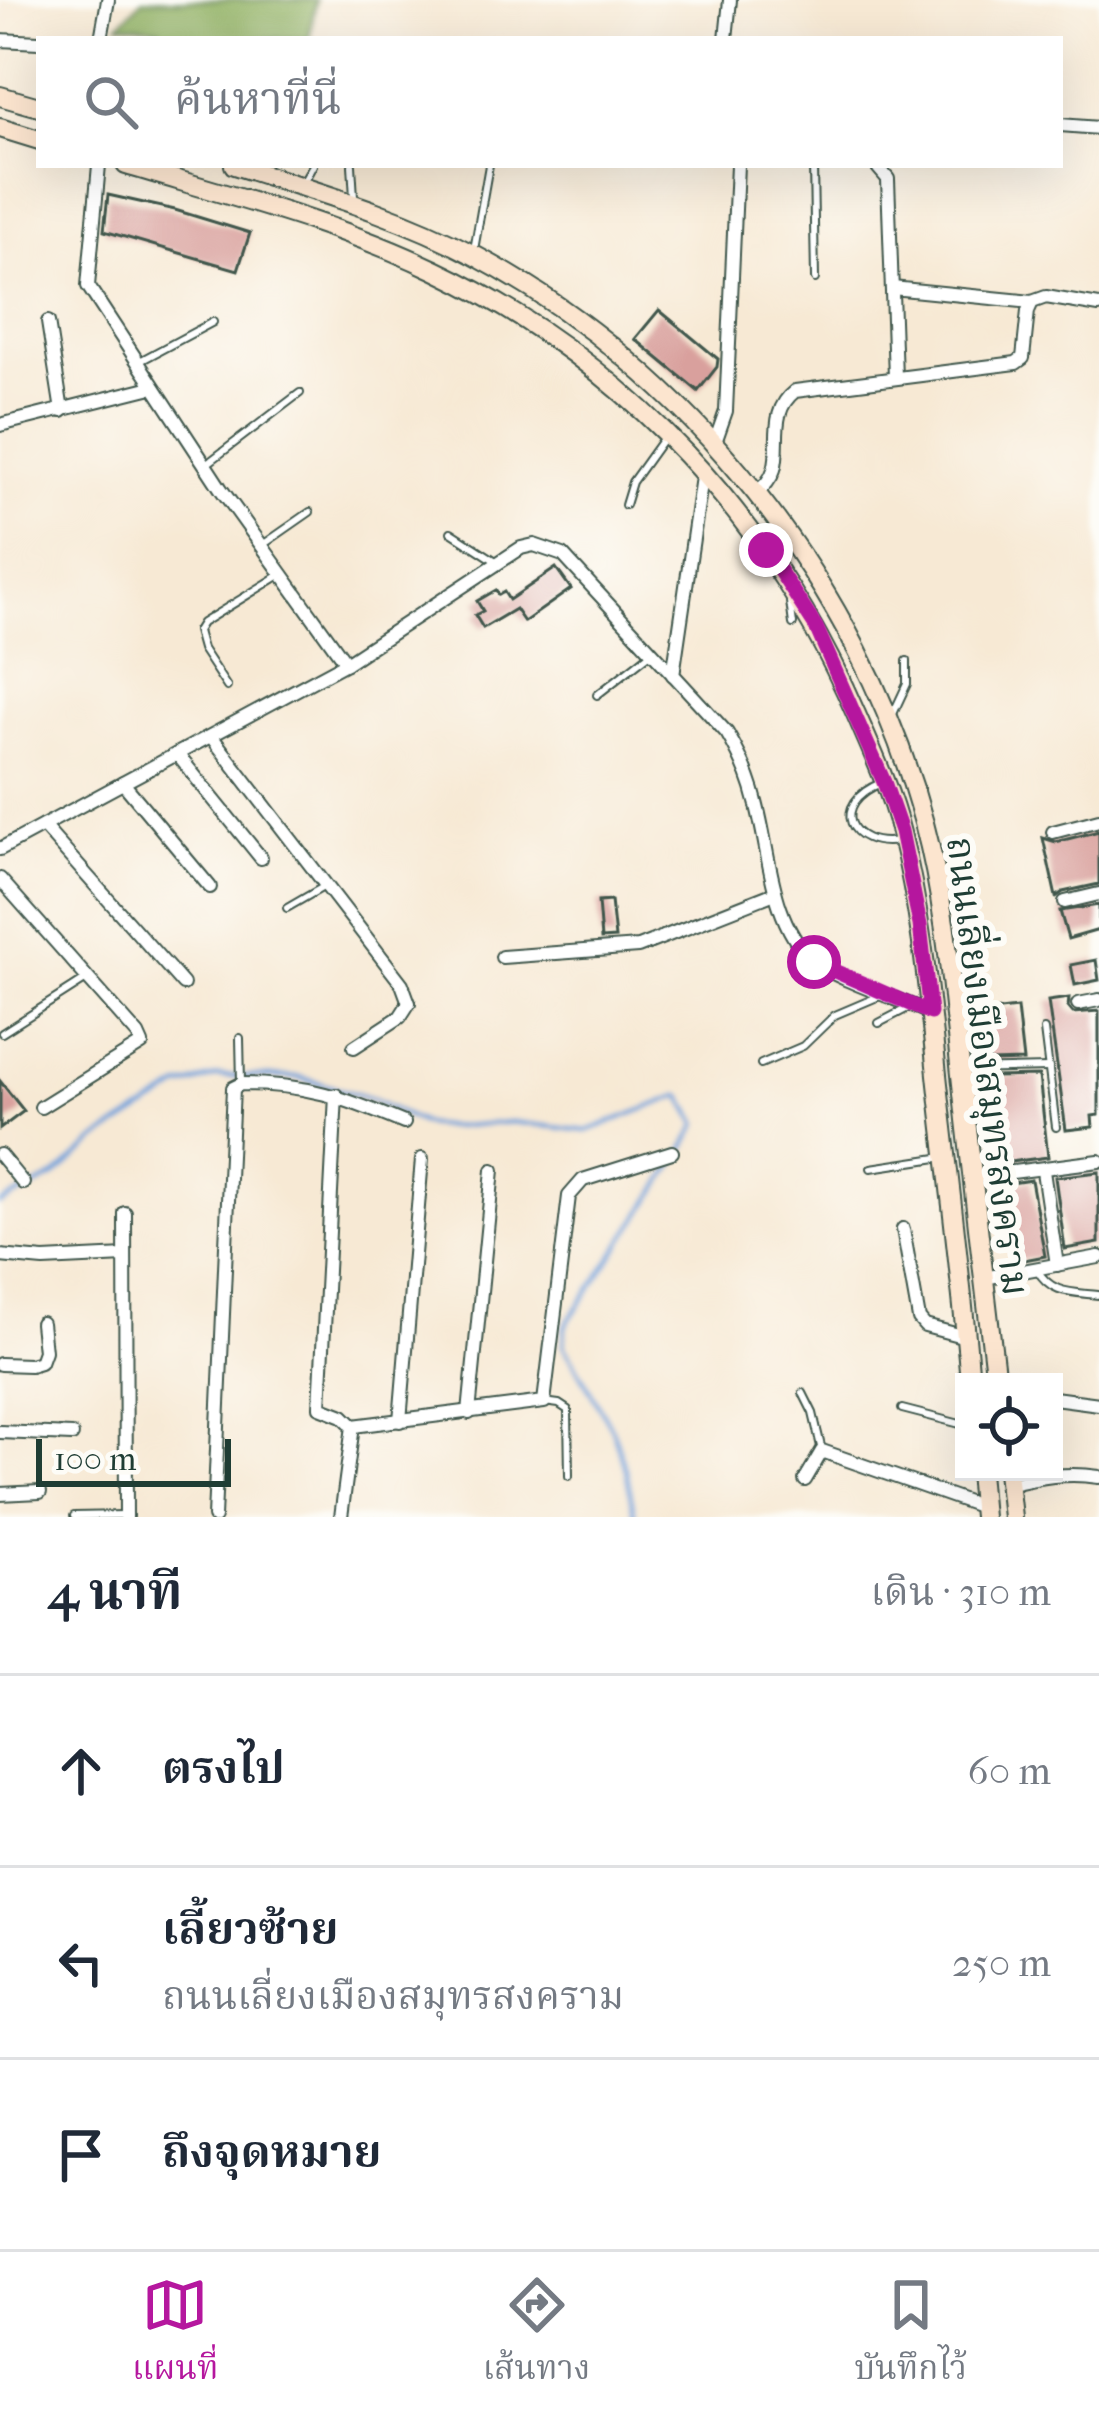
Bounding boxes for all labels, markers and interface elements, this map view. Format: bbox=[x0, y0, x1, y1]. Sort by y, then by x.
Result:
search box bbox=[36, 36, 1063, 168]
icon: search bbox=[78, 69, 144, 135]
text: ค้นหาที่นี่ bbox=[174, 73, 342, 126]
route end bbox=[739, 523, 793, 577]
street label: ถนนเลี่ยงเมืองสมุทรสงคราม bbox=[935, 833, 1045, 1299]
route start bbox=[787, 935, 841, 989]
map controls bbox=[955, 1373, 1063, 1481]
button: locate bbox=[955, 1373, 1063, 1481]
scale bar bbox=[36, 1433, 231, 1486]
text: 100 m bbox=[54, 1440, 137, 1479]
text: 4 นาที bbox=[48, 1562, 182, 1622]
text: เดิน · 310 m bbox=[870, 1569, 1051, 1615]
icon: ahead bbox=[48, 1738, 114, 1804]
text: ตรงไป bbox=[162, 1742, 285, 1795]
text: 60 m bbox=[968, 1748, 1051, 1794]
text: เลี้ยวซ้าย bbox=[162, 1903, 338, 1956]
icon: left bbox=[48, 1930, 114, 1996]
text: 250 m bbox=[952, 1940, 1051, 1986]
text: ถนนเลี่ยงเมืองสมุทรสงคราม bbox=[162, 1973, 624, 2019]
icon: arrive bbox=[48, 2122, 114, 2188]
text: ถึงจุดหมาย bbox=[162, 2126, 382, 2179]
tab: แผนที่ bbox=[132, 2272, 219, 2397]
tab: เส้นทาง bbox=[483, 2272, 590, 2397]
tab: บันทึกไว้ bbox=[854, 2272, 967, 2397]

